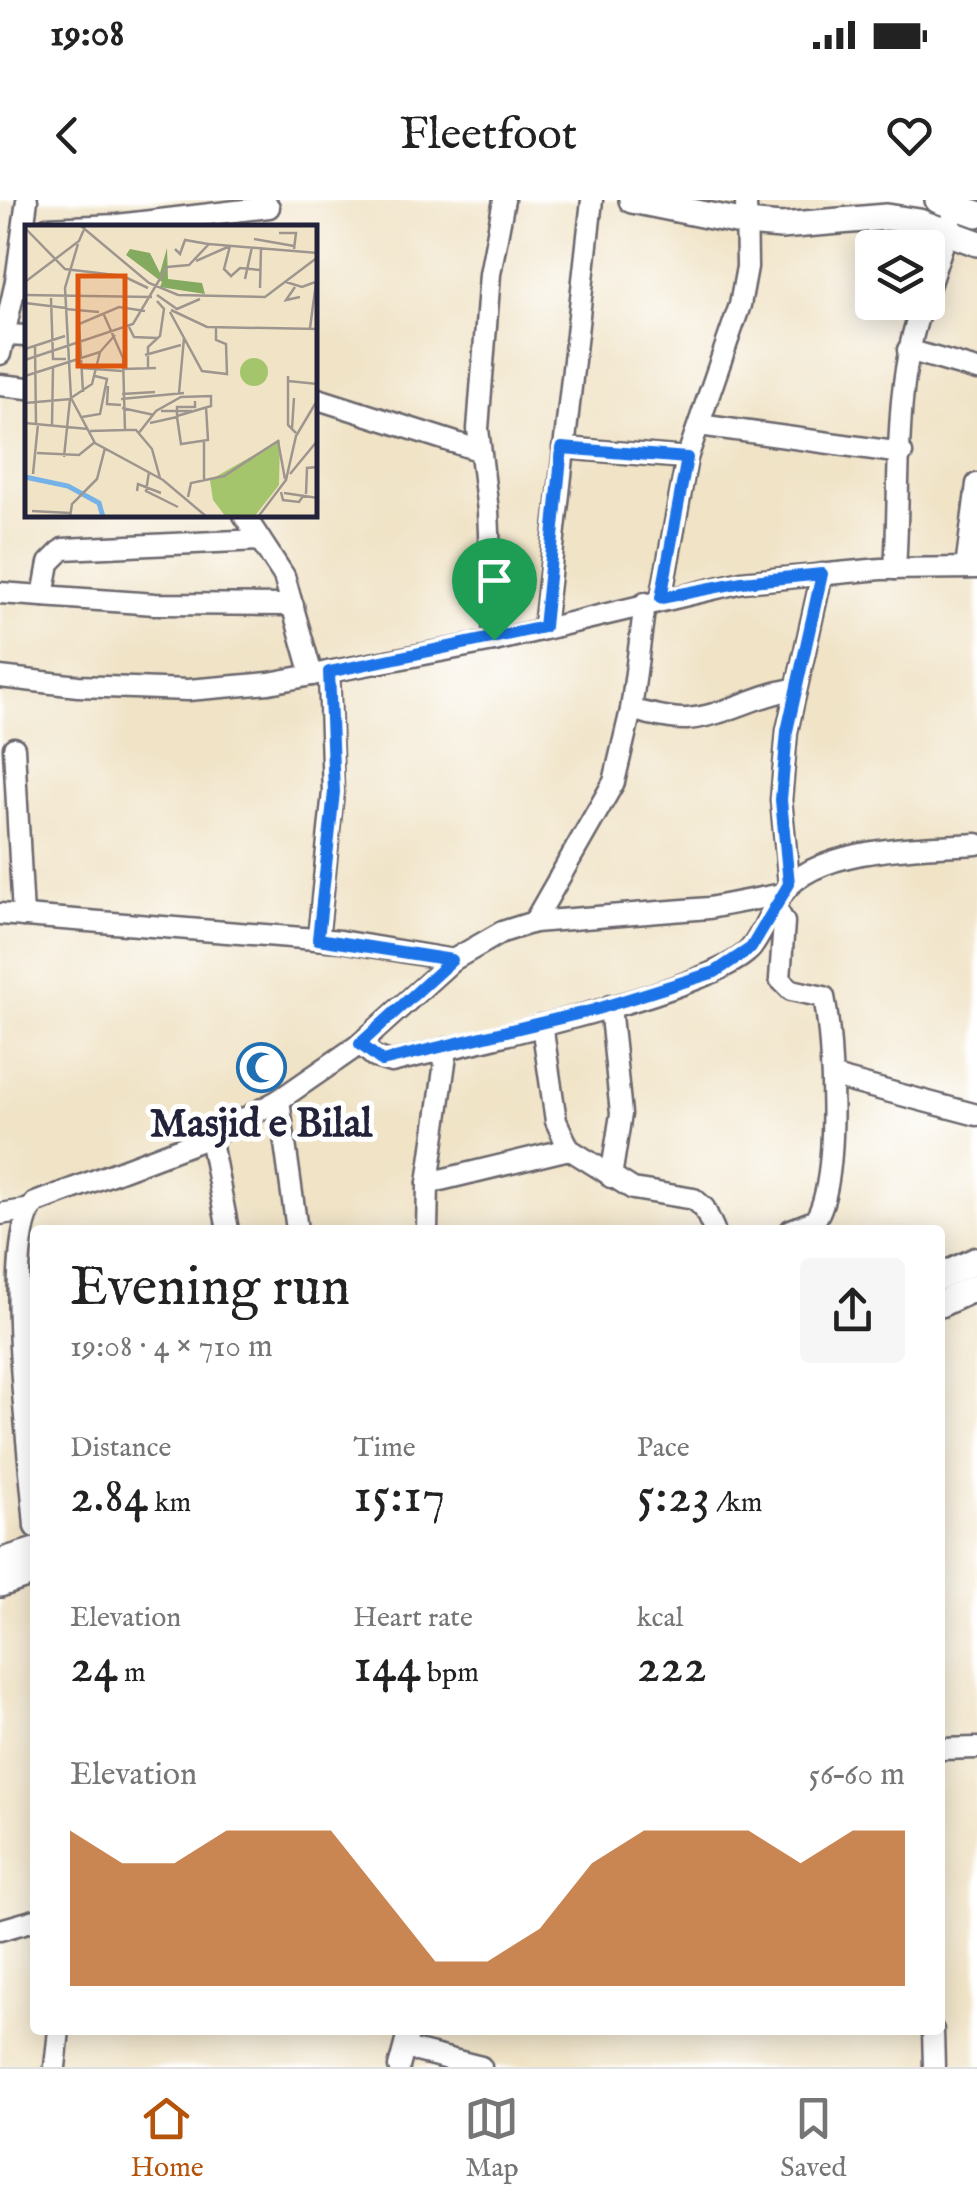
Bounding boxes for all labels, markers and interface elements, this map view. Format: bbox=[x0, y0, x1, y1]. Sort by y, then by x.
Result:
text: 19:08 bbox=[50, 11, 124, 59]
text: Fleetfoot bbox=[400, 107, 577, 164]
icon: back bbox=[40, 108, 95, 163]
icon: heart bbox=[882, 108, 937, 163]
inset map bbox=[25, 225, 318, 518]
map controls bbox=[855, 230, 945, 320]
button: layers bbox=[855, 230, 945, 320]
pin bbox=[452, 538, 537, 641]
icon: arrive bbox=[467, 553, 522, 608]
mosque icon: Masjid e Bilal bbox=[235, 1041, 287, 1093]
place label: Masjid e Bilal bbox=[150, 1100, 373, 1151]
text: Evening run bbox=[70, 1254, 350, 1324]
button: share bbox=[800, 1258, 905, 1363]
text: 19:08 · 4 × 710 m bbox=[70, 1327, 273, 1368]
text: Distance bbox=[70, 1431, 171, 1466]
text: Time bbox=[353, 1431, 416, 1466]
text: Pace bbox=[637, 1431, 690, 1466]
text: 2.84 bbox=[70, 1466, 148, 1529]
text: 15:17 bbox=[353, 1466, 445, 1529]
text: 5:23 bbox=[637, 1466, 710, 1529]
text: km bbox=[148, 1486, 191, 1521]
text: /km bbox=[710, 1486, 762, 1521]
text: Elevation bbox=[70, 1601, 181, 1636]
text: Heart rate bbox=[353, 1601, 473, 1636]
text: kcal bbox=[637, 1601, 683, 1636]
text: 24 bbox=[70, 1636, 118, 1699]
text: 144 bbox=[353, 1636, 421, 1699]
text: 222 bbox=[637, 1636, 707, 1699]
text: m bbox=[118, 1656, 146, 1691]
text: bpm bbox=[421, 1656, 479, 1691]
text: Elevation bbox=[70, 1755, 197, 1796]
text: 56–60 m bbox=[808, 1755, 905, 1796]
tab: Home bbox=[130, 2091, 204, 2186]
tab: Map bbox=[464, 2091, 519, 2186]
tab: Saved bbox=[780, 2091, 847, 2186]

